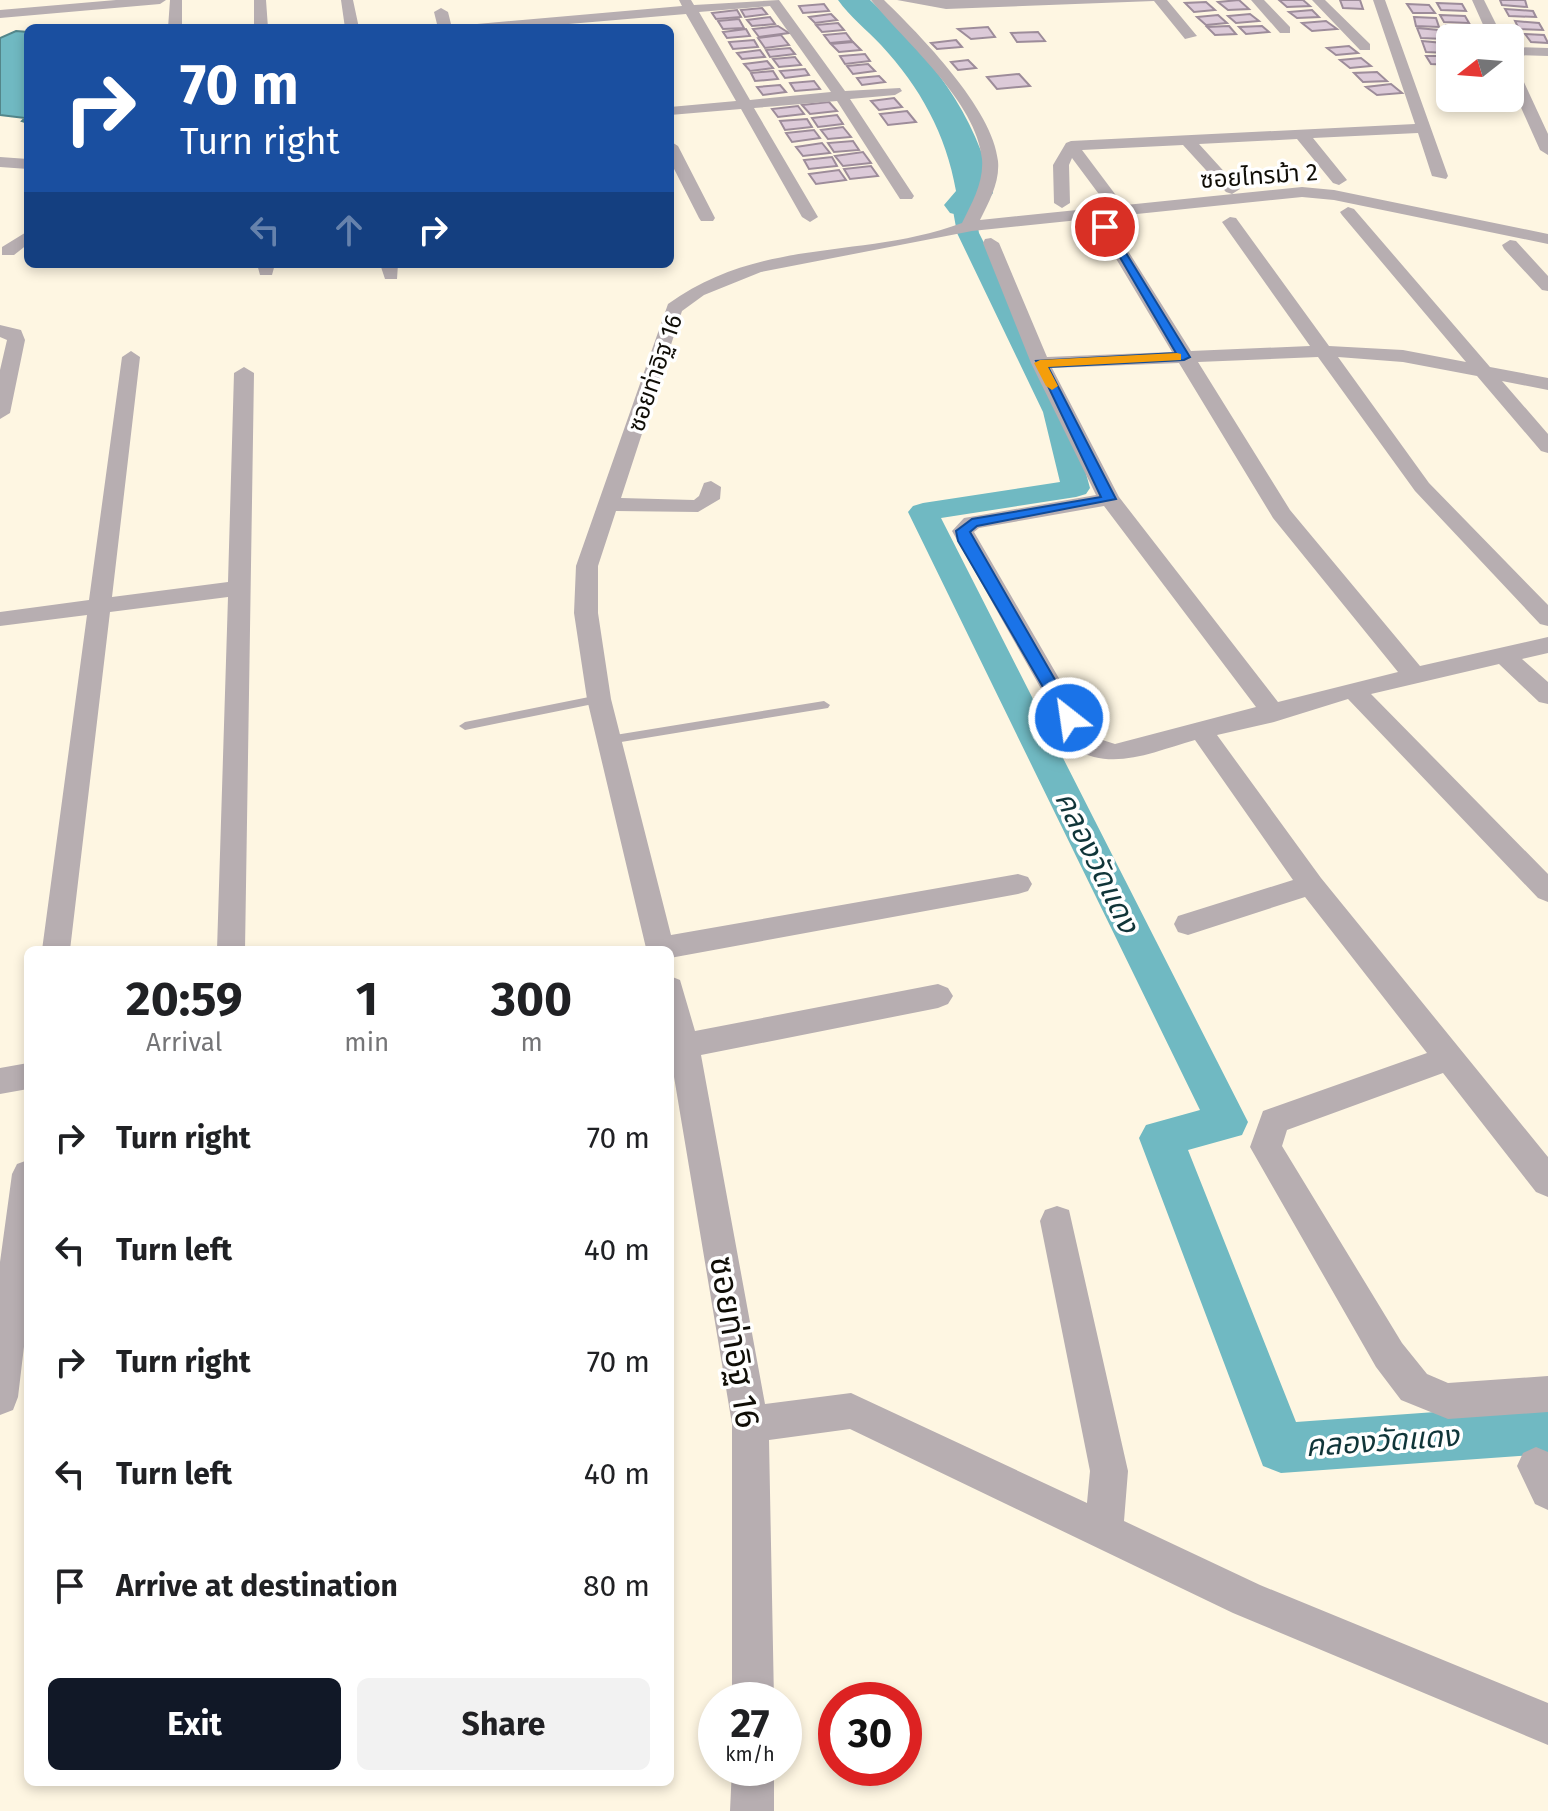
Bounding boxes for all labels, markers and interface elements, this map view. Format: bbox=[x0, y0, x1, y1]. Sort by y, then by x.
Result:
north arrow bbox=[1436, 24, 1524, 112]
map controls bbox=[1436, 24, 1524, 112]
text: 70 m bbox=[180, 52, 299, 119]
icon: right bbox=[48, 56, 152, 160]
text: Turn right bbox=[180, 120, 340, 164]
street label: ซอยไทรม้า 2 bbox=[1199, 158, 1319, 194]
pin bbox=[1071, 193, 1139, 261]
icon: arrive bbox=[1083, 205, 1127, 249]
icon: left bbox=[243, 208, 287, 252]
icon: ahead bbox=[327, 208, 371, 252]
icon: right bbox=[411, 208, 455, 252]
street label: ซอยท่าอิฐ 16 bbox=[622, 311, 688, 435]
position arrow bbox=[1027, 676, 1111, 760]
water label: คลองวัดแดง bbox=[1047, 785, 1148, 941]
text: 20:59 bbox=[126, 970, 243, 1028]
text: 1 bbox=[356, 970, 378, 1028]
text: 300 bbox=[491, 970, 572, 1028]
text: Arrival bbox=[146, 1027, 222, 1058]
text: min bbox=[344, 1027, 389, 1058]
text: m bbox=[520, 1027, 543, 1058]
icon: right bbox=[48, 1116, 92, 1160]
text: Turn right bbox=[116, 1120, 251, 1156]
text: 70 m bbox=[587, 1120, 650, 1156]
icon: left bbox=[48, 1228, 92, 1272]
text: Turn left bbox=[116, 1232, 232, 1268]
text: 40 m bbox=[584, 1232, 650, 1268]
street label: ซอยท่าอิฐ 16 bbox=[701, 1253, 769, 1431]
icon: right bbox=[48, 1340, 92, 1384]
text: Turn right bbox=[116, 1344, 251, 1380]
text: 70 m bbox=[587, 1344, 650, 1380]
water label: คลองวัดแดง bbox=[1304, 1418, 1462, 1464]
icon: left bbox=[48, 1452, 92, 1496]
text: Turn left bbox=[116, 1456, 232, 1492]
text: 40 m bbox=[584, 1456, 650, 1492]
icon: arrive bbox=[48, 1564, 92, 1608]
text: Arrive at destination bbox=[116, 1568, 398, 1604]
text: 80 m bbox=[583, 1568, 650, 1604]
button: Exit bbox=[48, 1678, 341, 1770]
button: Share bbox=[357, 1678, 650, 1770]
speed limit sign: 30 bbox=[818, 1682, 922, 1786]
text: 27 bbox=[731, 1700, 770, 1748]
text: km/h bbox=[725, 1742, 775, 1766]

